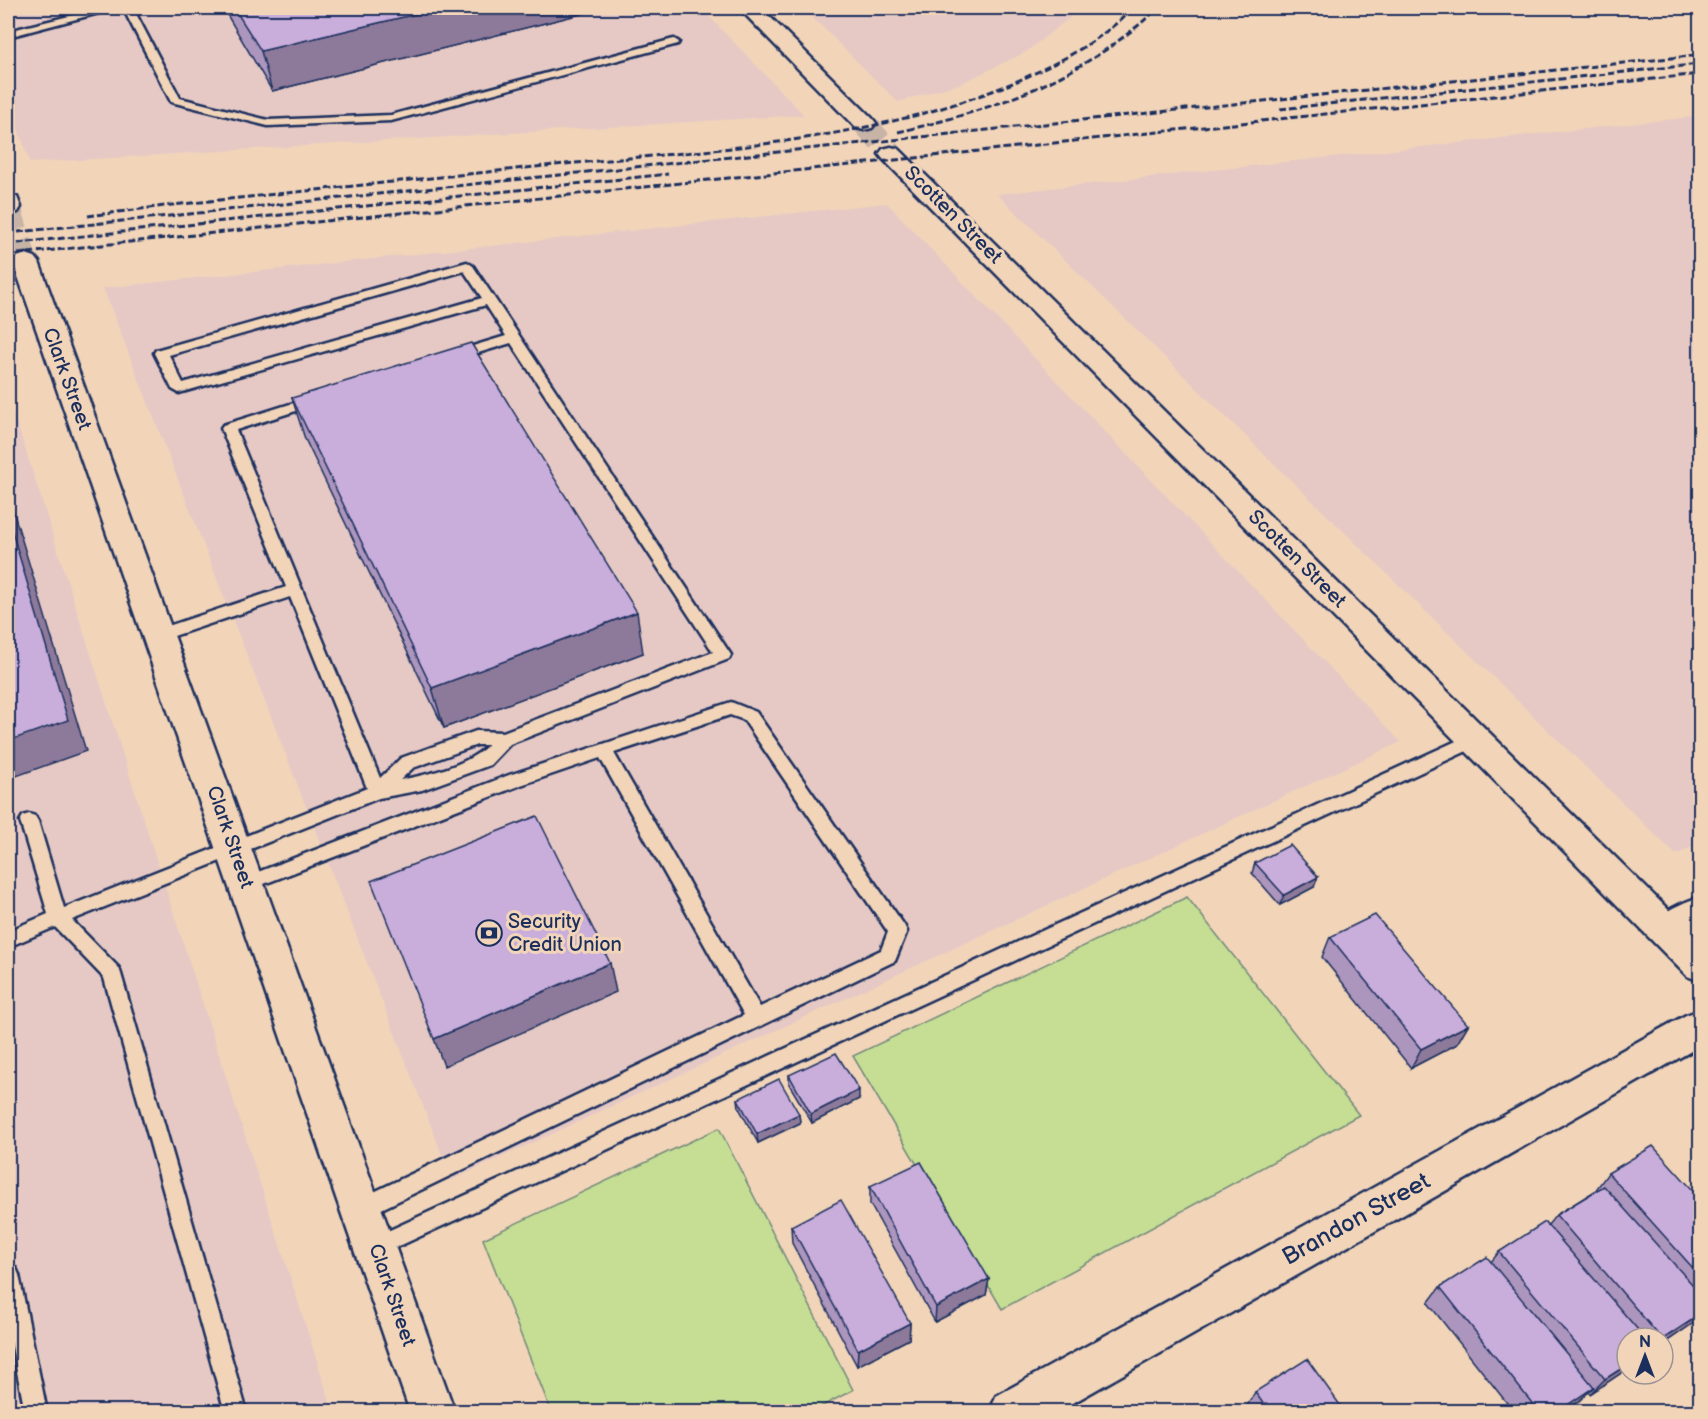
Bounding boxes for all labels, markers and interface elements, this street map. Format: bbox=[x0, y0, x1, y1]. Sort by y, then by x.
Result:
street label: Scotten Street bbox=[899, 161, 1007, 269]
street label: Clark Street bbox=[37, 325, 97, 433]
street label: Scotten Street bbox=[1243, 505, 1351, 613]
street label: Clark Street bbox=[201, 783, 259, 891]
place label: Security Credit Union bbox=[508, 910, 622, 957]
bank icon: Security Credit Union bbox=[474, 918, 504, 948]
street label: Brandon Street bbox=[1277, 1166, 1436, 1272]
street label: Clark Street bbox=[363, 1241, 421, 1349]
north arrow bbox=[1615, 1326, 1675, 1386]
text: N bbox=[1639, 1333, 1651, 1352]

